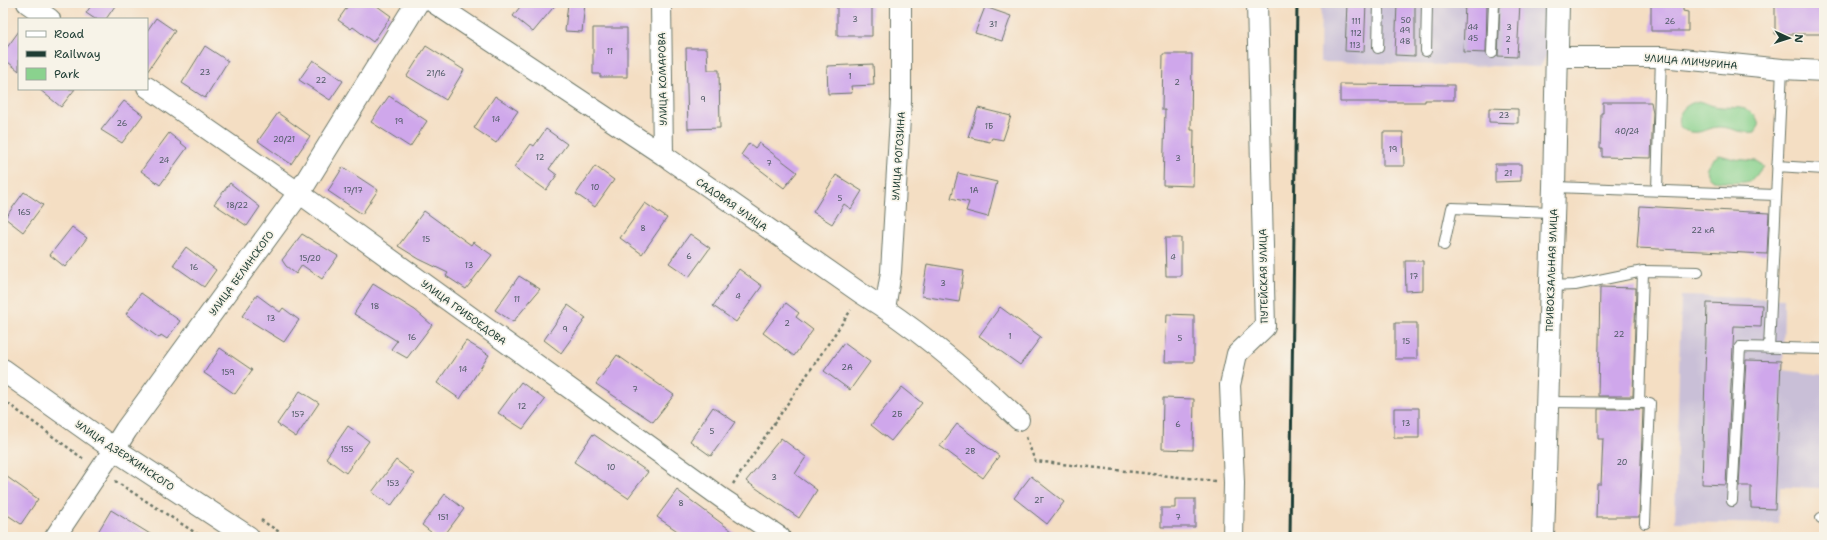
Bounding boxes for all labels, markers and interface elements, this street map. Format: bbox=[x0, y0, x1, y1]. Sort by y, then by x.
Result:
house number: 3 bbox=[852, 14, 858, 25]
house number: 50 bbox=[1401, 15, 1411, 26]
house number: 111 bbox=[1351, 16, 1361, 27]
house number: 26 bbox=[1665, 16, 1676, 27]
legend bbox=[18, 18, 148, 90]
north arrow bbox=[1769, 18, 1809, 58]
house number: 31 bbox=[989, 19, 997, 30]
house number: 44 bbox=[1468, 22, 1479, 33]
house number: 3 bbox=[1506, 22, 1512, 33]
house number: 49 bbox=[1400, 25, 1410, 36]
text: Road bbox=[54, 26, 85, 42]
house number: 112 bbox=[1350, 28, 1362, 39]
street label: УЛИЦА КОМАРОВА bbox=[655, 32, 670, 126]
house number: 45 bbox=[1468, 33, 1478, 44]
house number: 2 bbox=[1505, 34, 1511, 45]
text: N bbox=[1791, 34, 1806, 44]
house number: 48 bbox=[1399, 36, 1411, 47]
house number: 113 bbox=[1349, 40, 1361, 51]
text: Railway bbox=[54, 46, 101, 62]
house number: 11 bbox=[607, 46, 613, 57]
house number: 1 bbox=[1506, 46, 1510, 57]
street label: УЛИЦА МИЧУРИНА bbox=[1644, 51, 1738, 72]
text: Park bbox=[54, 66, 80, 82]
house number: 23 bbox=[200, 67, 210, 78]
house number: 21/16 bbox=[426, 68, 446, 79]
house number: 1 bbox=[848, 71, 852, 82]
house number: 22 bbox=[316, 75, 327, 86]
house number: 2 bbox=[1174, 77, 1180, 88]
house number: 9 bbox=[700, 94, 706, 105]
house number: 23 bbox=[1499, 110, 1509, 121]
street label: УЛИЦА РОГОЗИНА bbox=[889, 111, 908, 201]
house number: 14 bbox=[492, 114, 501, 125]
house number: 19 bbox=[395, 116, 403, 127]
house number: 26 bbox=[117, 118, 128, 129]
house number: 1Б bbox=[985, 121, 993, 132]
house number: 40/24 bbox=[1615, 126, 1640, 137]
house number: 20/21 bbox=[273, 134, 295, 145]
house number: 19 bbox=[1389, 144, 1397, 155]
house number: 12 bbox=[536, 152, 545, 163]
house number: 3 bbox=[1175, 153, 1181, 164]
house number: 24 bbox=[159, 155, 170, 166]
house number: 7 bbox=[766, 158, 772, 169]
house number: 21 bbox=[1504, 168, 1512, 179]
street label: САДОВАЯ УЛИЦА bbox=[694, 175, 770, 234]
house number: 10 bbox=[591, 182, 599, 193]
house number: 17/17 bbox=[343, 185, 363, 196]
house number: 1А bbox=[969, 185, 979, 196]
house number: 5 bbox=[838, 193, 843, 204]
house number: 18/22 bbox=[226, 200, 248, 211]
house number: 165 bbox=[17, 207, 31, 218]
street label: ПРИВОКЗАЛЬНАЯ УЛИЦА bbox=[1543, 208, 1560, 332]
house number: 8 bbox=[640, 223, 646, 234]
house number: 22 кА bbox=[1691, 225, 1715, 236]
street label: УЛИЦА БЕЛИНСКОГО bbox=[206, 228, 277, 318]
street label: ПУТЕЙСКАЯ УЛИЦА bbox=[1256, 229, 1271, 323]
house number: 15 bbox=[422, 234, 430, 245]
house number: 6 bbox=[686, 251, 692, 262]
house number: 4 bbox=[1170, 252, 1176, 263]
house number: 15/20 bbox=[299, 253, 321, 264]
house number: 13 bbox=[465, 260, 473, 271]
house number: 16 bbox=[190, 262, 199, 273]
house number: 17 bbox=[1410, 271, 1419, 282]
street label: УЛИЦА ГРИБОЕДОВА bbox=[418, 277, 509, 348]
house number: 3 bbox=[940, 278, 946, 289]
house number: 4 bbox=[735, 291, 741, 302]
house number: 11 bbox=[514, 294, 520, 305]
house number: 18 bbox=[371, 301, 379, 312]
house number: 13 bbox=[267, 313, 275, 324]
house number: 2 bbox=[784, 318, 790, 329]
house number: 9 bbox=[562, 324, 568, 335]
house number: 22 bbox=[1614, 329, 1625, 340]
house number: 1 bbox=[1008, 331, 1012, 342]
house number: 16 bbox=[408, 332, 417, 343]
house number: 5 bbox=[1178, 333, 1183, 344]
house number: 15 bbox=[1402, 336, 1410, 347]
house number: 2А bbox=[841, 362, 853, 373]
house number: 14 bbox=[459, 364, 468, 375]
house number: 159 bbox=[221, 367, 235, 378]
house number: 7 bbox=[632, 384, 638, 395]
house number: 12 bbox=[518, 401, 527, 412]
house number: 157 bbox=[291, 409, 305, 420]
house number: 2Б bbox=[892, 409, 902, 420]
street label: УЛИЦА ДЗЕРЖИНСКОГО bbox=[73, 417, 177, 493]
house number: 13 bbox=[1402, 418, 1410, 429]
house number: 6 bbox=[1175, 419, 1181, 430]
house number: 5 bbox=[710, 426, 715, 437]
house number: 155 bbox=[341, 444, 353, 455]
house number: 2В bbox=[965, 446, 975, 457]
house number: 20 bbox=[1617, 457, 1627, 468]
house number: 10 bbox=[607, 462, 615, 473]
house number: 3 bbox=[771, 472, 777, 483]
house number: 153 bbox=[386, 478, 400, 489]
house number: 2Г bbox=[1034, 495, 1045, 506]
house number: 8 bbox=[678, 498, 684, 509]
house number: 151 bbox=[437, 512, 449, 523]
house number: 7 bbox=[1175, 512, 1181, 523]

